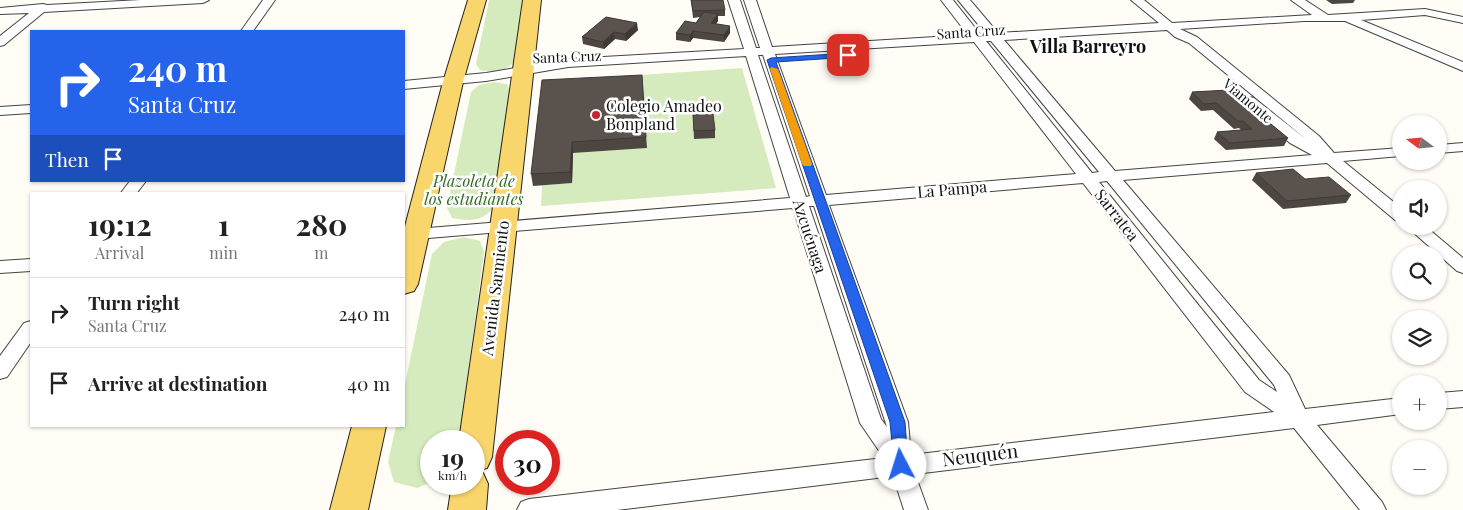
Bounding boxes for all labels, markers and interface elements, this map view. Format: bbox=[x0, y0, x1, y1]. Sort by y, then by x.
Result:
street label: Santa Cruz bbox=[936, 20, 1006, 43]
pin bbox=[827, 34, 869, 76]
district label: Villa Barreyro bbox=[1029, 34, 1146, 58]
icon: arrive bbox=[834, 41, 862, 69]
text: 240 m bbox=[128, 44, 227, 91]
street label: Santa Cruz bbox=[532, 46, 602, 67]
icon: right bbox=[45, 50, 110, 115]
street label: Viamonte bbox=[1218, 73, 1277, 127]
text: Santa Cruz bbox=[128, 89, 236, 119]
place label: Colegio Amadeo Bonpland bbox=[606, 95, 722, 134]
marker: Colegio Amadeo Bonpland bbox=[590, 109, 602, 121]
north arrow bbox=[1392, 115, 1448, 170]
map controls bbox=[1392, 115, 1447, 495]
icon: arrive bbox=[99, 145, 127, 173]
text: Then bbox=[45, 146, 89, 172]
park label: Plazoleta de los estudiantes bbox=[424, 170, 524, 209]
street label: La Pampa bbox=[916, 175, 988, 202]
button: sound bbox=[1392, 180, 1447, 235]
street label: Sarratea bbox=[1090, 184, 1144, 245]
street label: Azcuénaga bbox=[788, 195, 832, 276]
text: 19:12 bbox=[88, 204, 152, 244]
text: 1 bbox=[218, 204, 229, 244]
text: 280 bbox=[295, 204, 347, 244]
street label: Avenida Sarmiento bbox=[476, 219, 513, 358]
text: Arrival bbox=[95, 242, 144, 263]
text: min bbox=[209, 242, 238, 263]
text: m bbox=[314, 242, 328, 263]
button: search bbox=[1392, 245, 1447, 300]
text: Turn right bbox=[88, 289, 180, 315]
icon: right bbox=[45, 299, 73, 327]
text: 240 m bbox=[339, 300, 390, 326]
button: layers bbox=[1392, 310, 1447, 365]
text: Santa Cruz bbox=[88, 315, 167, 336]
icon: arrive bbox=[45, 369, 73, 397]
text: Arrive at destination bbox=[88, 370, 268, 396]
text: 40 m bbox=[348, 370, 390, 396]
button: + bbox=[1392, 375, 1447, 430]
speed limit sign: 30 bbox=[495, 430, 560, 495]
street label: Neuquén bbox=[940, 436, 1020, 472]
position arrow bbox=[874, 438, 926, 490]
text: 19 bbox=[441, 440, 464, 473]
button: − bbox=[1392, 440, 1447, 495]
text: km/h bbox=[438, 467, 467, 483]

